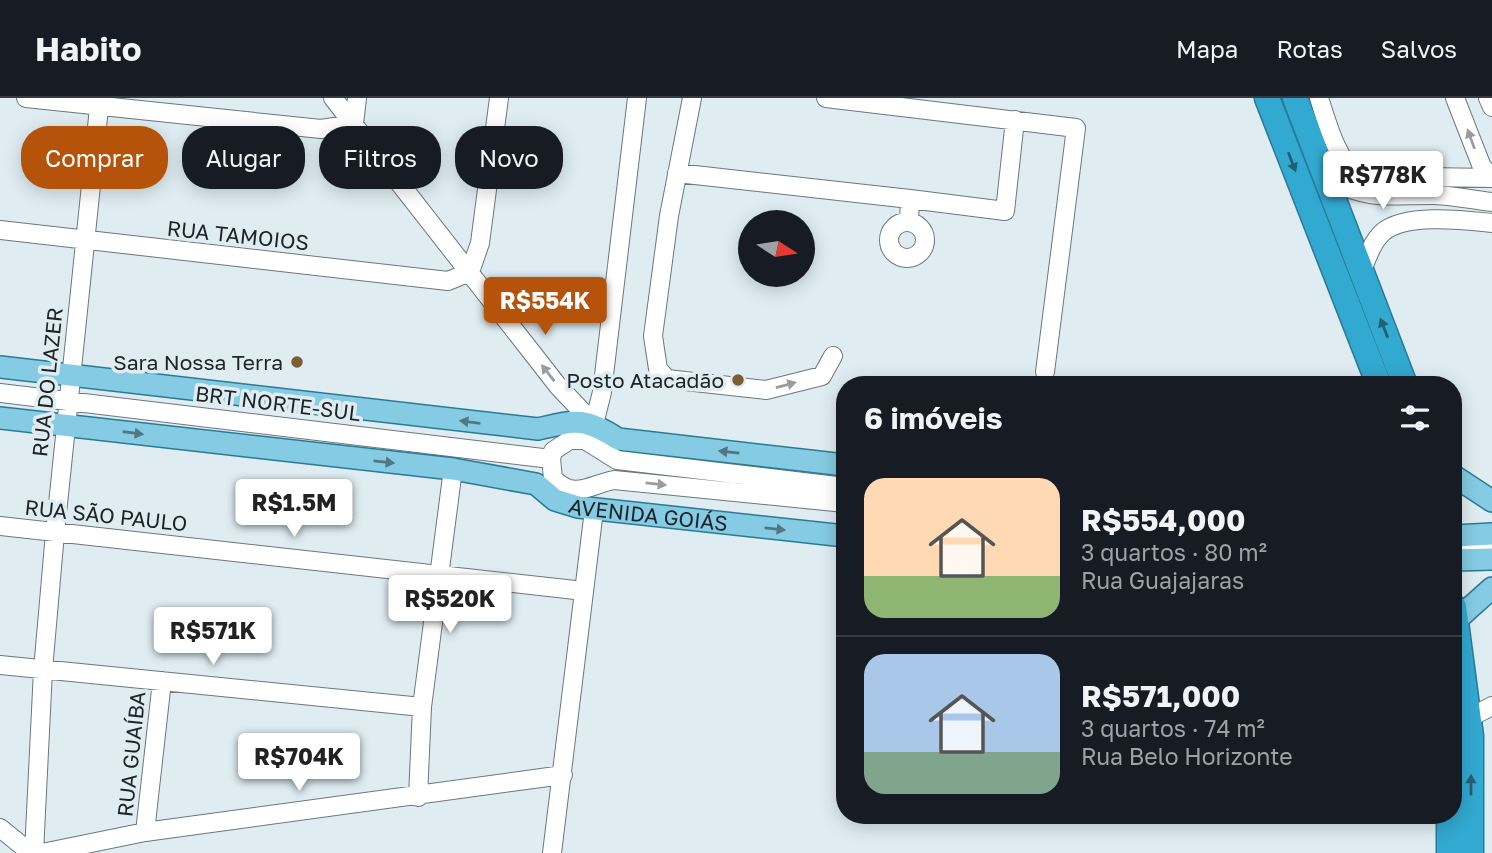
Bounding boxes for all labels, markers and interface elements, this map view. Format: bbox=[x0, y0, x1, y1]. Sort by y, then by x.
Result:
text: Habito bbox=[35, 29, 142, 68]
text: Mapa bbox=[1176, 34, 1238, 63]
text: Rotas bbox=[1276, 34, 1343, 63]
text: Salvos bbox=[1381, 34, 1457, 63]
chip: Comprar bbox=[21, 126, 168, 189]
chip: Alugar bbox=[182, 126, 305, 189]
chip: Filtros bbox=[319, 126, 441, 189]
chip: Novo bbox=[455, 126, 563, 189]
one-way arrow bbox=[1465, 128, 1476, 149]
one-way arrow bbox=[1287, 151, 1298, 172]
pin: R$778K bbox=[1326, 152, 1440, 211]
text: R$778K bbox=[1339, 160, 1427, 188]
north arrow bbox=[738, 210, 816, 287]
map controls bbox=[738, 210, 815, 287]
street label: RUA TAMOIOS bbox=[166, 215, 310, 255]
pin: R$554K bbox=[488, 278, 602, 337]
text: R$554K bbox=[500, 286, 590, 314]
street label: RUA DO LAZER bbox=[26, 306, 68, 458]
one-way arrow bbox=[1378, 317, 1389, 338]
place label: Sara Nossa Terra bbox=[113, 349, 283, 375]
marker: Sara Nossa Terra bbox=[289, 354, 305, 370]
one-way arrow bbox=[541, 365, 556, 383]
place label: Posto Atacadão bbox=[566, 367, 724, 393]
marker: Posto Atacadão bbox=[730, 372, 746, 388]
one-way arrow bbox=[775, 379, 797, 390]
street label: BRT NORTE-SUL bbox=[194, 380, 362, 426]
icon: filters bbox=[1396, 399, 1434, 437]
text: 6 imóveis bbox=[864, 400, 1003, 436]
one-way arrow bbox=[459, 416, 481, 427]
one-way arrow bbox=[122, 428, 144, 439]
one-way arrow bbox=[718, 447, 740, 458]
one-way arrow bbox=[373, 456, 395, 467]
one-way arrow bbox=[645, 479, 667, 490]
pin: R$1.5M bbox=[237, 480, 351, 539]
text: R$1.5M bbox=[251, 488, 337, 516]
street label: AVENIDA GOIÁS bbox=[566, 492, 729, 536]
street label: RUA SÃO PAULO bbox=[23, 494, 189, 536]
text: R$554,000 bbox=[1081, 502, 1245, 538]
icon: home bbox=[920, 506, 1004, 590]
one-way arrow bbox=[764, 523, 786, 534]
text: 3 quartos · 80 m² bbox=[1081, 538, 1267, 566]
text: Rua Guajajaras bbox=[1081, 566, 1244, 594]
pin: R$520K bbox=[393, 575, 507, 635]
text: R$520K bbox=[404, 584, 496, 612]
pin: R$571K bbox=[156, 608, 270, 667]
text: R$571K bbox=[170, 616, 256, 644]
text: R$571,000 bbox=[1081, 678, 1240, 714]
icon: home bbox=[920, 682, 1004, 766]
street label: RUA GUAÍBA bbox=[111, 690, 151, 818]
text: 3 quartos · 74 m² bbox=[1081, 714, 1265, 742]
pin: R$704K bbox=[242, 734, 356, 793]
text: R$704K bbox=[254, 742, 344, 770]
text: Rua Belo Horizonte bbox=[1081, 742, 1293, 770]
one-way arrow bbox=[1465, 774, 1477, 796]

